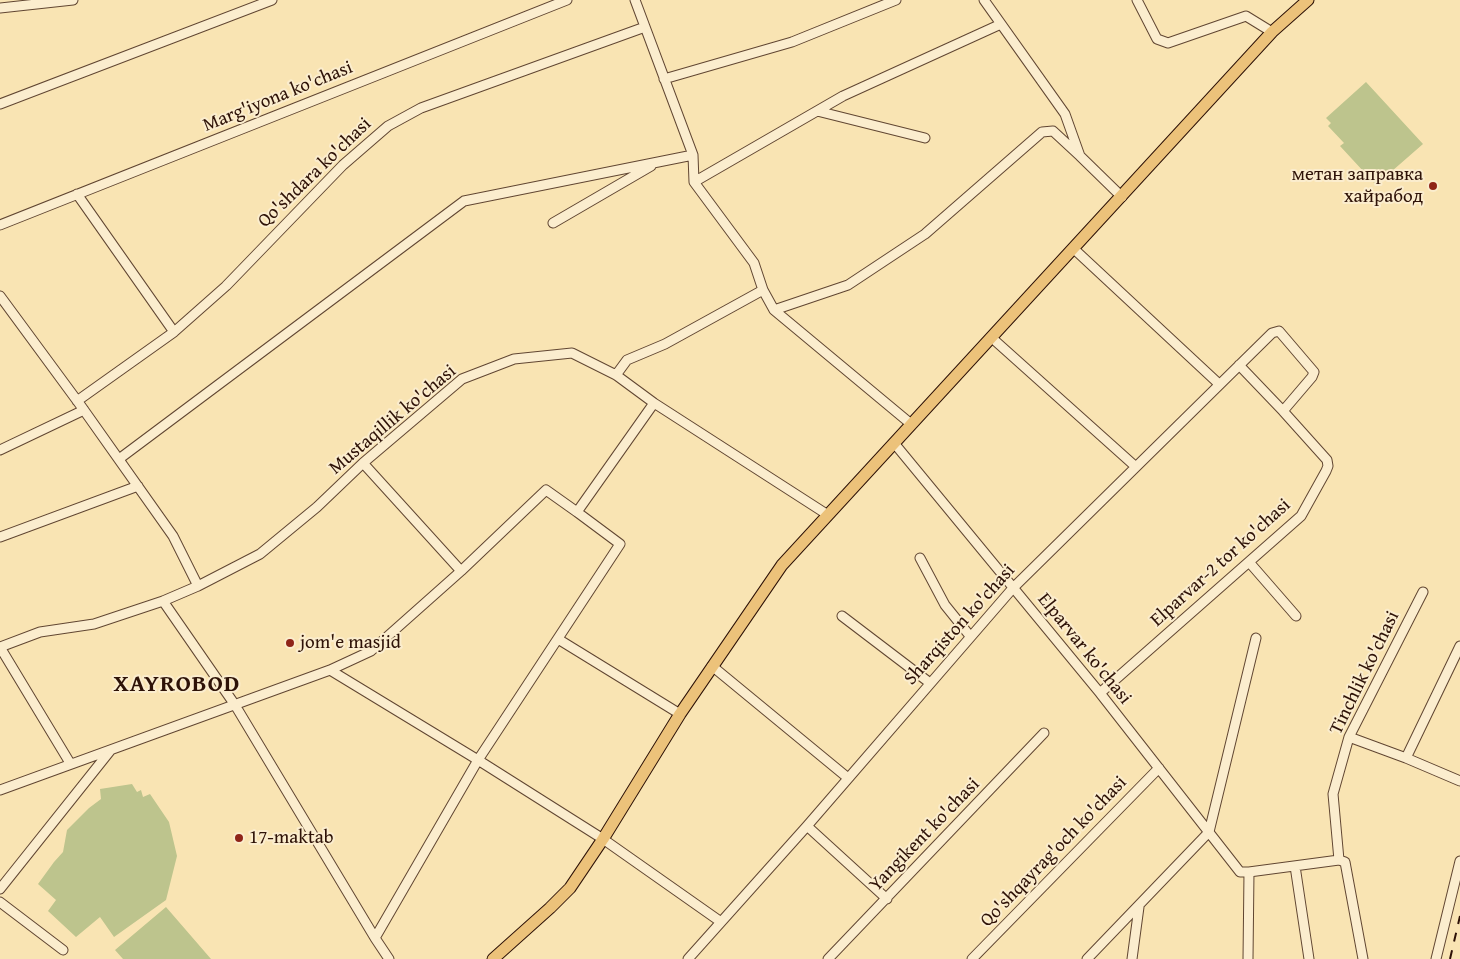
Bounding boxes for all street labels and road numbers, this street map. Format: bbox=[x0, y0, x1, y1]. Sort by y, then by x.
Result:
street label: Marg'iyona ko'chasi bbox=[200, 57, 356, 137]
street label: Qo'shdara ko'chasi bbox=[254, 113, 376, 233]
street label: Mustaqillik ko'chasi bbox=[325, 360, 461, 480]
street label: Elparvar-2 tor ko'chasi bbox=[1146, 494, 1296, 632]
street label: Sharqiston ko'chasi bbox=[900, 560, 1020, 690]
street label: Elparvar ko'chasi bbox=[1032, 589, 1136, 709]
street label: Tinchlik ko'chasi bbox=[1325, 608, 1405, 738]
street label: Qo'shqayrag'och ko'chasi bbox=[976, 772, 1132, 932]
street label: Yangikent ko'chasi bbox=[865, 773, 985, 897]

